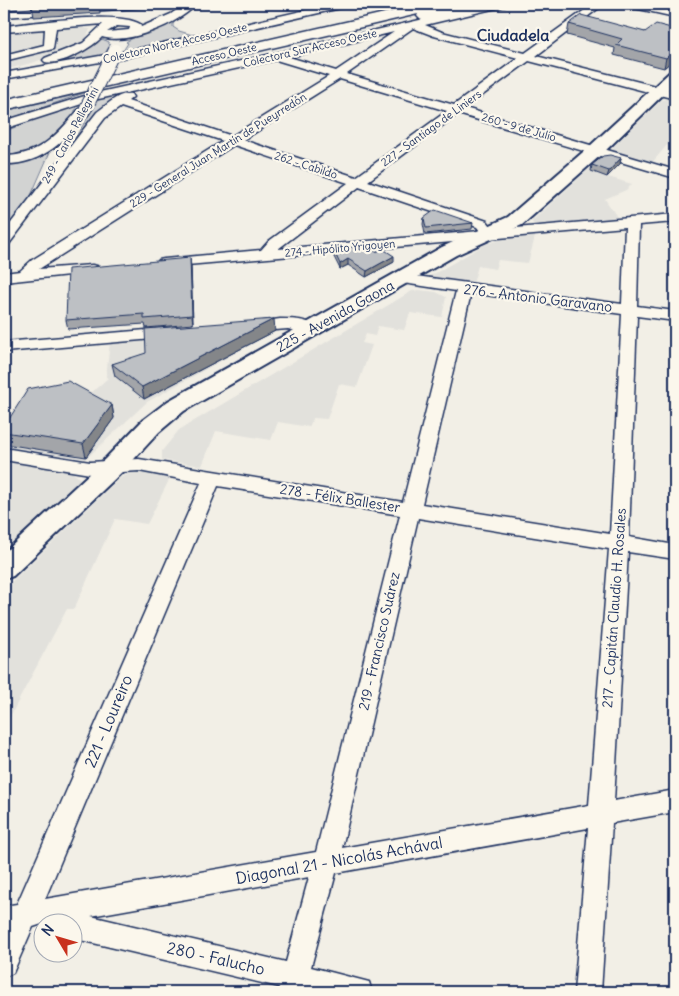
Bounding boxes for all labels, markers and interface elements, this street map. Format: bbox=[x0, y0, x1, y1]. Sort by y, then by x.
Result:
street label: Colectora Norte Acceso Oeste bbox=[102, 20, 248, 66]
district label: Ciudadela bbox=[477, 25, 549, 45]
street label: Colectora Sur Acceso Oeste bbox=[242, 26, 378, 70]
street label: Acceso Oeste bbox=[190, 40, 258, 68]
street label: 249 - Carlos Pellegrini bbox=[39, 84, 101, 186]
street label: 227 - Santiago de Liniers bbox=[378, 87, 484, 169]
street label: 229 - General Juan Martín de Pueyrredón bbox=[127, 89, 309, 211]
street label: 260 - 9 de Julio bbox=[480, 110, 558, 144]
street label: 262 - Cabildo bbox=[273, 148, 339, 182]
street label: 274 - Hipólito Yrigoyen bbox=[284, 236, 396, 260]
street label: 225 - Avenida Gaona bbox=[273, 276, 397, 356]
street label: 276 - Antonio Garavano bbox=[463, 280, 613, 316]
street label: 278 - Félix Ballester bbox=[279, 480, 402, 516]
street label: 217 - Capitán Claudio H. Rosales bbox=[598, 507, 630, 709]
street label: 219 - Francisco Suárez bbox=[354, 570, 404, 712]
street label: 221 - Loureiro bbox=[79, 672, 137, 770]
street label: Diagonal 21 - Nicolás Achával bbox=[234, 832, 444, 888]
north arrow bbox=[32, 914, 82, 964]
text: N bbox=[38, 921, 58, 939]
street label: 280 - Falucho bbox=[165, 937, 267, 979]

